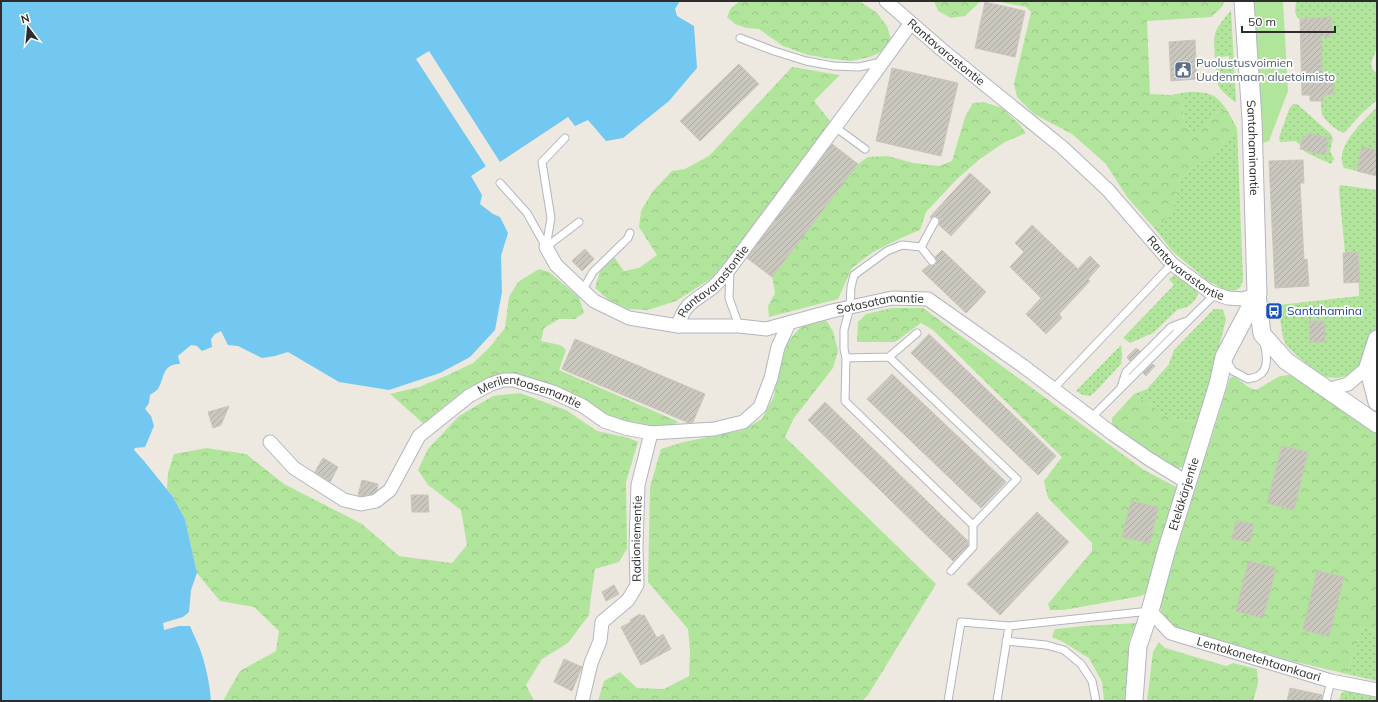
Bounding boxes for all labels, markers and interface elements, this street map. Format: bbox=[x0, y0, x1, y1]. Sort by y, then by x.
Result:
north arrow bbox=[8, 8, 48, 48]
scale bar bbox=[1242, 8, 1335, 34]
text: N bbox=[19, 11, 31, 26]
text: 50 m bbox=[1248, 14, 1276, 29]
street label: Rantavarastontie bbox=[905, 15, 988, 89]
place label: Puolustusvoimien Uudenmaan aluetoimisto bbox=[1196, 55, 1335, 84]
public building icon: Puolustusvoimien Uudenmaan aluetoimisto bbox=[1173, 60, 1193, 80]
street label: Santahaminantie bbox=[1244, 99, 1262, 196]
street label: Rantavarastontie bbox=[1144, 233, 1226, 303]
street label: Rantavarastontie bbox=[674, 242, 752, 320]
street label: Sotasatamantie bbox=[835, 289, 924, 317]
bus stop icon: Santahamina bbox=[1264, 301, 1284, 321]
place label: Santahamina bbox=[1287, 303, 1362, 318]
street label: Merilentoasemantie bbox=[474, 372, 584, 411]
street label: Eteläkärjentie bbox=[1165, 456, 1202, 532]
street label: Radioniementie bbox=[628, 495, 645, 582]
street label: Lentokonetehtaankaari bbox=[1195, 633, 1323, 685]

